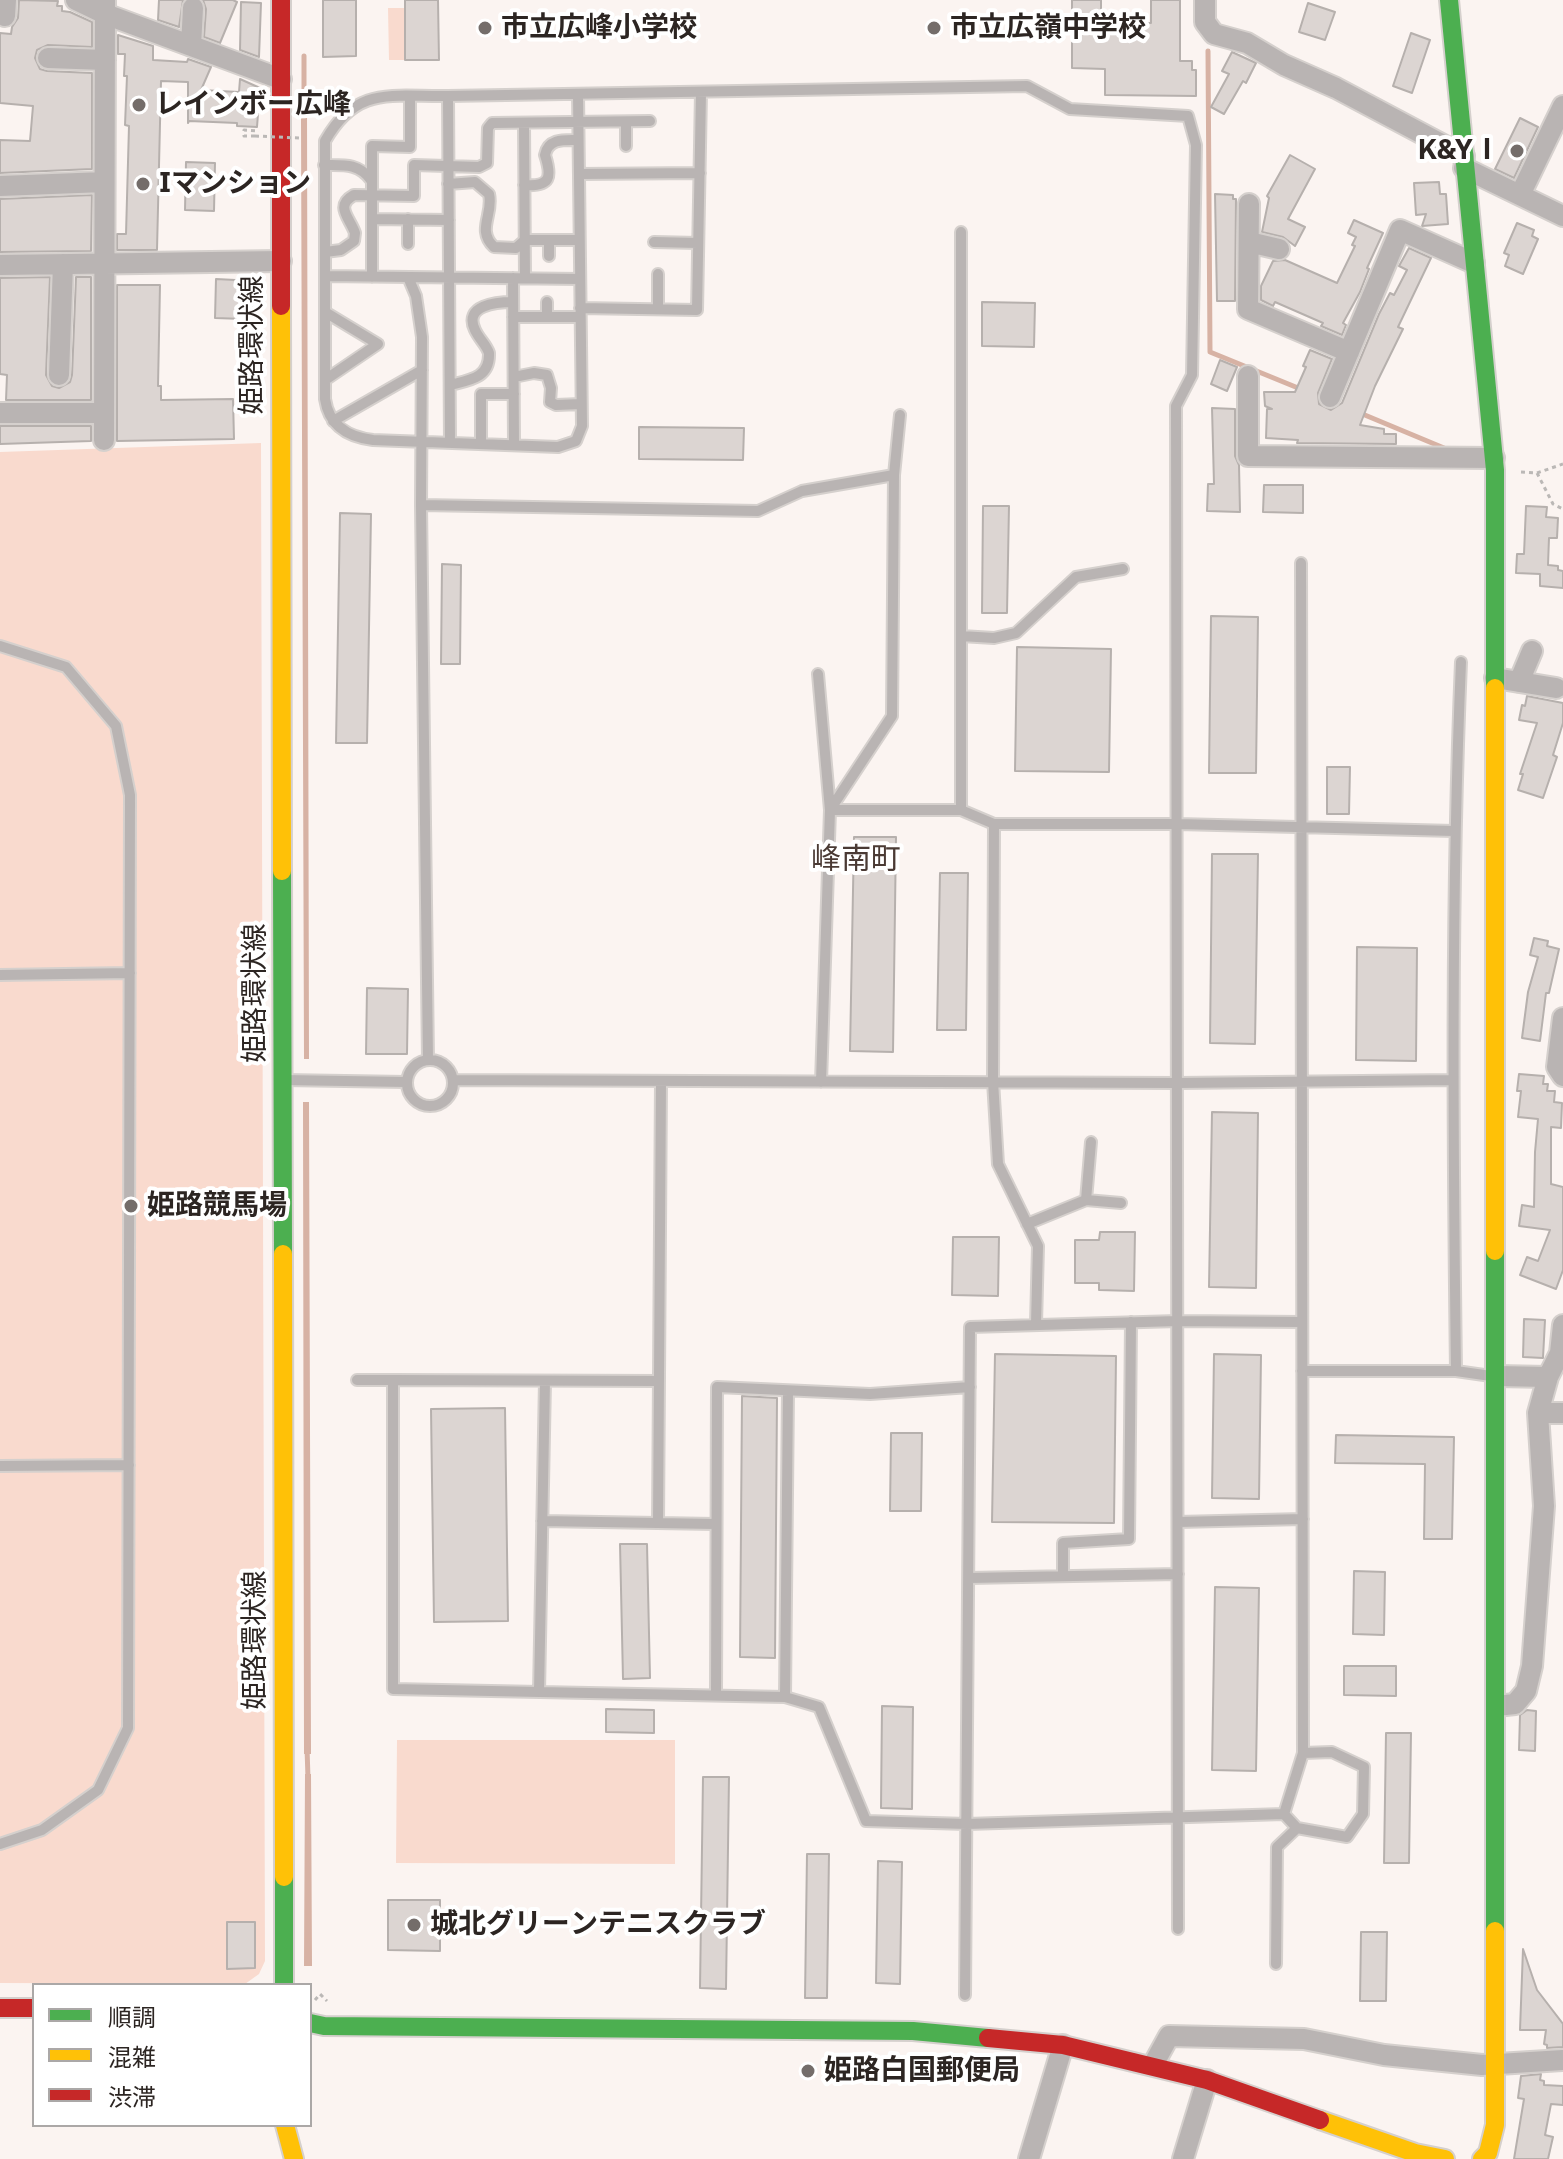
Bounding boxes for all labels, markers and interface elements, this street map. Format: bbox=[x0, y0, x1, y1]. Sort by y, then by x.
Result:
place label: 市立広峰小学校 bbox=[501, 11, 697, 45]
place label: 市立広嶺中学校 bbox=[950, 11, 1146, 45]
marker: 市立広峰小学校 bbox=[476, 19, 494, 37]
marker: 市立広嶺中学校 bbox=[925, 19, 943, 37]
place label: レインボー広峰 bbox=[155, 88, 351, 122]
marker: レインボー広峰 bbox=[130, 96, 148, 114]
place label: K&YⅠ bbox=[1418, 134, 1501, 168]
marker: K&YⅠ bbox=[1508, 142, 1526, 160]
place label: Iマンション bbox=[159, 167, 311, 201]
marker: Iマンション bbox=[134, 175, 152, 193]
street label: 姫路環状線 bbox=[236, 275, 270, 415]
district label: 峰南町 bbox=[811, 842, 901, 878]
street label: 姫路環状線 bbox=[239, 923, 273, 1063]
place label: 姫路競馬場 bbox=[147, 1189, 287, 1223]
marker: 姫路競馬場 bbox=[122, 1197, 140, 1215]
street label: 姫路環状線 bbox=[239, 1570, 273, 1710]
place label: 城北グリーンテニスクラブ bbox=[430, 1908, 766, 1942]
marker: 城北グリーンテニスクラブ bbox=[405, 1916, 423, 1934]
legend bbox=[32, 1983, 312, 2127]
text: 順調 bbox=[108, 2001, 156, 2033]
text: 混雑 bbox=[108, 2041, 156, 2073]
place label: 姫路白国郵便局 bbox=[824, 2054, 1020, 2088]
marker: 姫路白国郵便局 bbox=[799, 2062, 817, 2080]
text: 渋滞 bbox=[108, 2081, 156, 2113]

